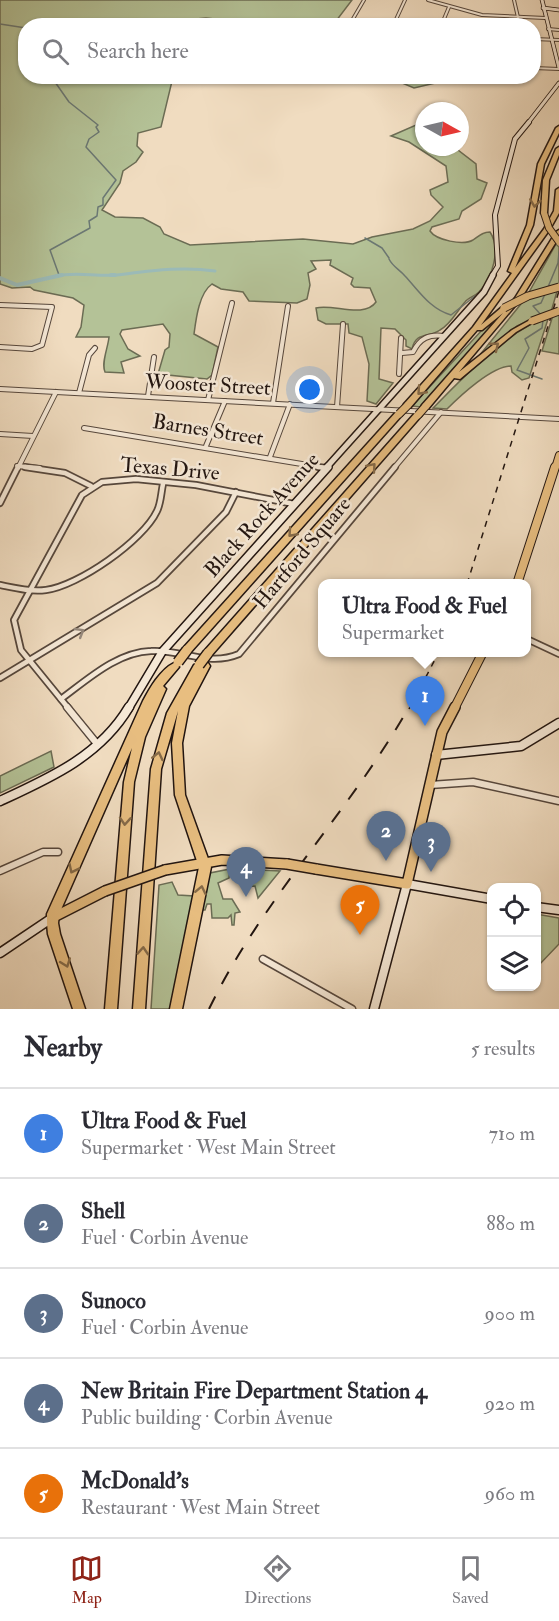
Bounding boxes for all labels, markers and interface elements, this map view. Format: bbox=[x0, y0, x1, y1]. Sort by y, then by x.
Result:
search box bbox=[18, 18, 541, 84]
icon: search bbox=[39, 35, 72, 68]
text: Search here bbox=[87, 37, 189, 65]
north arrow bbox=[415, 102, 469, 156]
one-way arrow bbox=[529, 198, 541, 208]
one-way arrow bbox=[488, 343, 499, 354]
street label: Wooster Street bbox=[144, 368, 271, 402]
your location bbox=[295, 375, 324, 404]
one-way arrow bbox=[417, 384, 428, 394]
street label: Barnes Street bbox=[151, 408, 266, 452]
street label: Black Rock Avenue bbox=[199, 447, 325, 583]
street label: Texas Drive bbox=[119, 451, 221, 487]
one-way arrow bbox=[365, 464, 376, 474]
street label: Hartford Square bbox=[247, 491, 357, 615]
one-way arrow bbox=[288, 526, 299, 537]
popup bbox=[318, 579, 531, 657]
text: Ultra Food & Fuel bbox=[342, 592, 507, 620]
text: Supermarket bbox=[342, 620, 444, 645]
one-way arrow bbox=[74, 627, 84, 639]
pin: 1 bbox=[406, 676, 444, 726]
one-way arrow bbox=[151, 752, 164, 762]
pin: 2 bbox=[366, 812, 406, 861]
one-way arrow bbox=[119, 817, 132, 826]
pin: 3 bbox=[412, 822, 450, 872]
pin: 4 bbox=[226, 848, 266, 897]
one-way arrow bbox=[69, 862, 81, 873]
map controls bbox=[487, 883, 541, 991]
button: locate bbox=[487, 883, 541, 937]
one-way arrow bbox=[194, 886, 207, 896]
pin: 5 bbox=[340, 886, 380, 935]
button: layers bbox=[487, 937, 541, 991]
one-way arrow bbox=[136, 946, 149, 955]
one-way arrow bbox=[58, 957, 71, 968]
text: Nearby bbox=[24, 1032, 102, 1064]
text: 5 results bbox=[471, 1036, 535, 1061]
text: Ultra Food & Fuel bbox=[81, 1107, 246, 1135]
text: 1 bbox=[40, 1121, 47, 1146]
text: 710 m bbox=[489, 1121, 535, 1146]
text: Supermarket · West Main Street bbox=[81, 1135, 336, 1160]
text: Shell bbox=[81, 1197, 125, 1225]
text: 2 bbox=[38, 1211, 49, 1236]
text: 880 m bbox=[486, 1211, 535, 1236]
text: Fuel · Corbin Avenue bbox=[81, 1225, 248, 1250]
text: Sunoco bbox=[81, 1287, 146, 1315]
text: 3 bbox=[40, 1301, 47, 1326]
text: 900 m bbox=[485, 1301, 535, 1326]
text: Fuel · Corbin Avenue bbox=[81, 1315, 248, 1340]
text: New Britain Fire Department Station 4 bbox=[81, 1377, 427, 1405]
text: 4 bbox=[38, 1391, 49, 1416]
text: 920 m bbox=[485, 1391, 535, 1416]
text: Public building · Corbin Avenue bbox=[81, 1405, 333, 1430]
text: McDonald's bbox=[81, 1467, 189, 1495]
text: 5 bbox=[39, 1481, 48, 1506]
text: 960 m bbox=[485, 1481, 535, 1506]
text: Restaurant · West Main Street bbox=[81, 1495, 320, 1520]
tab: Map bbox=[70, 1552, 103, 1608]
tab: Directions bbox=[244, 1552, 311, 1608]
tab: Saved bbox=[452, 1552, 489, 1608]

